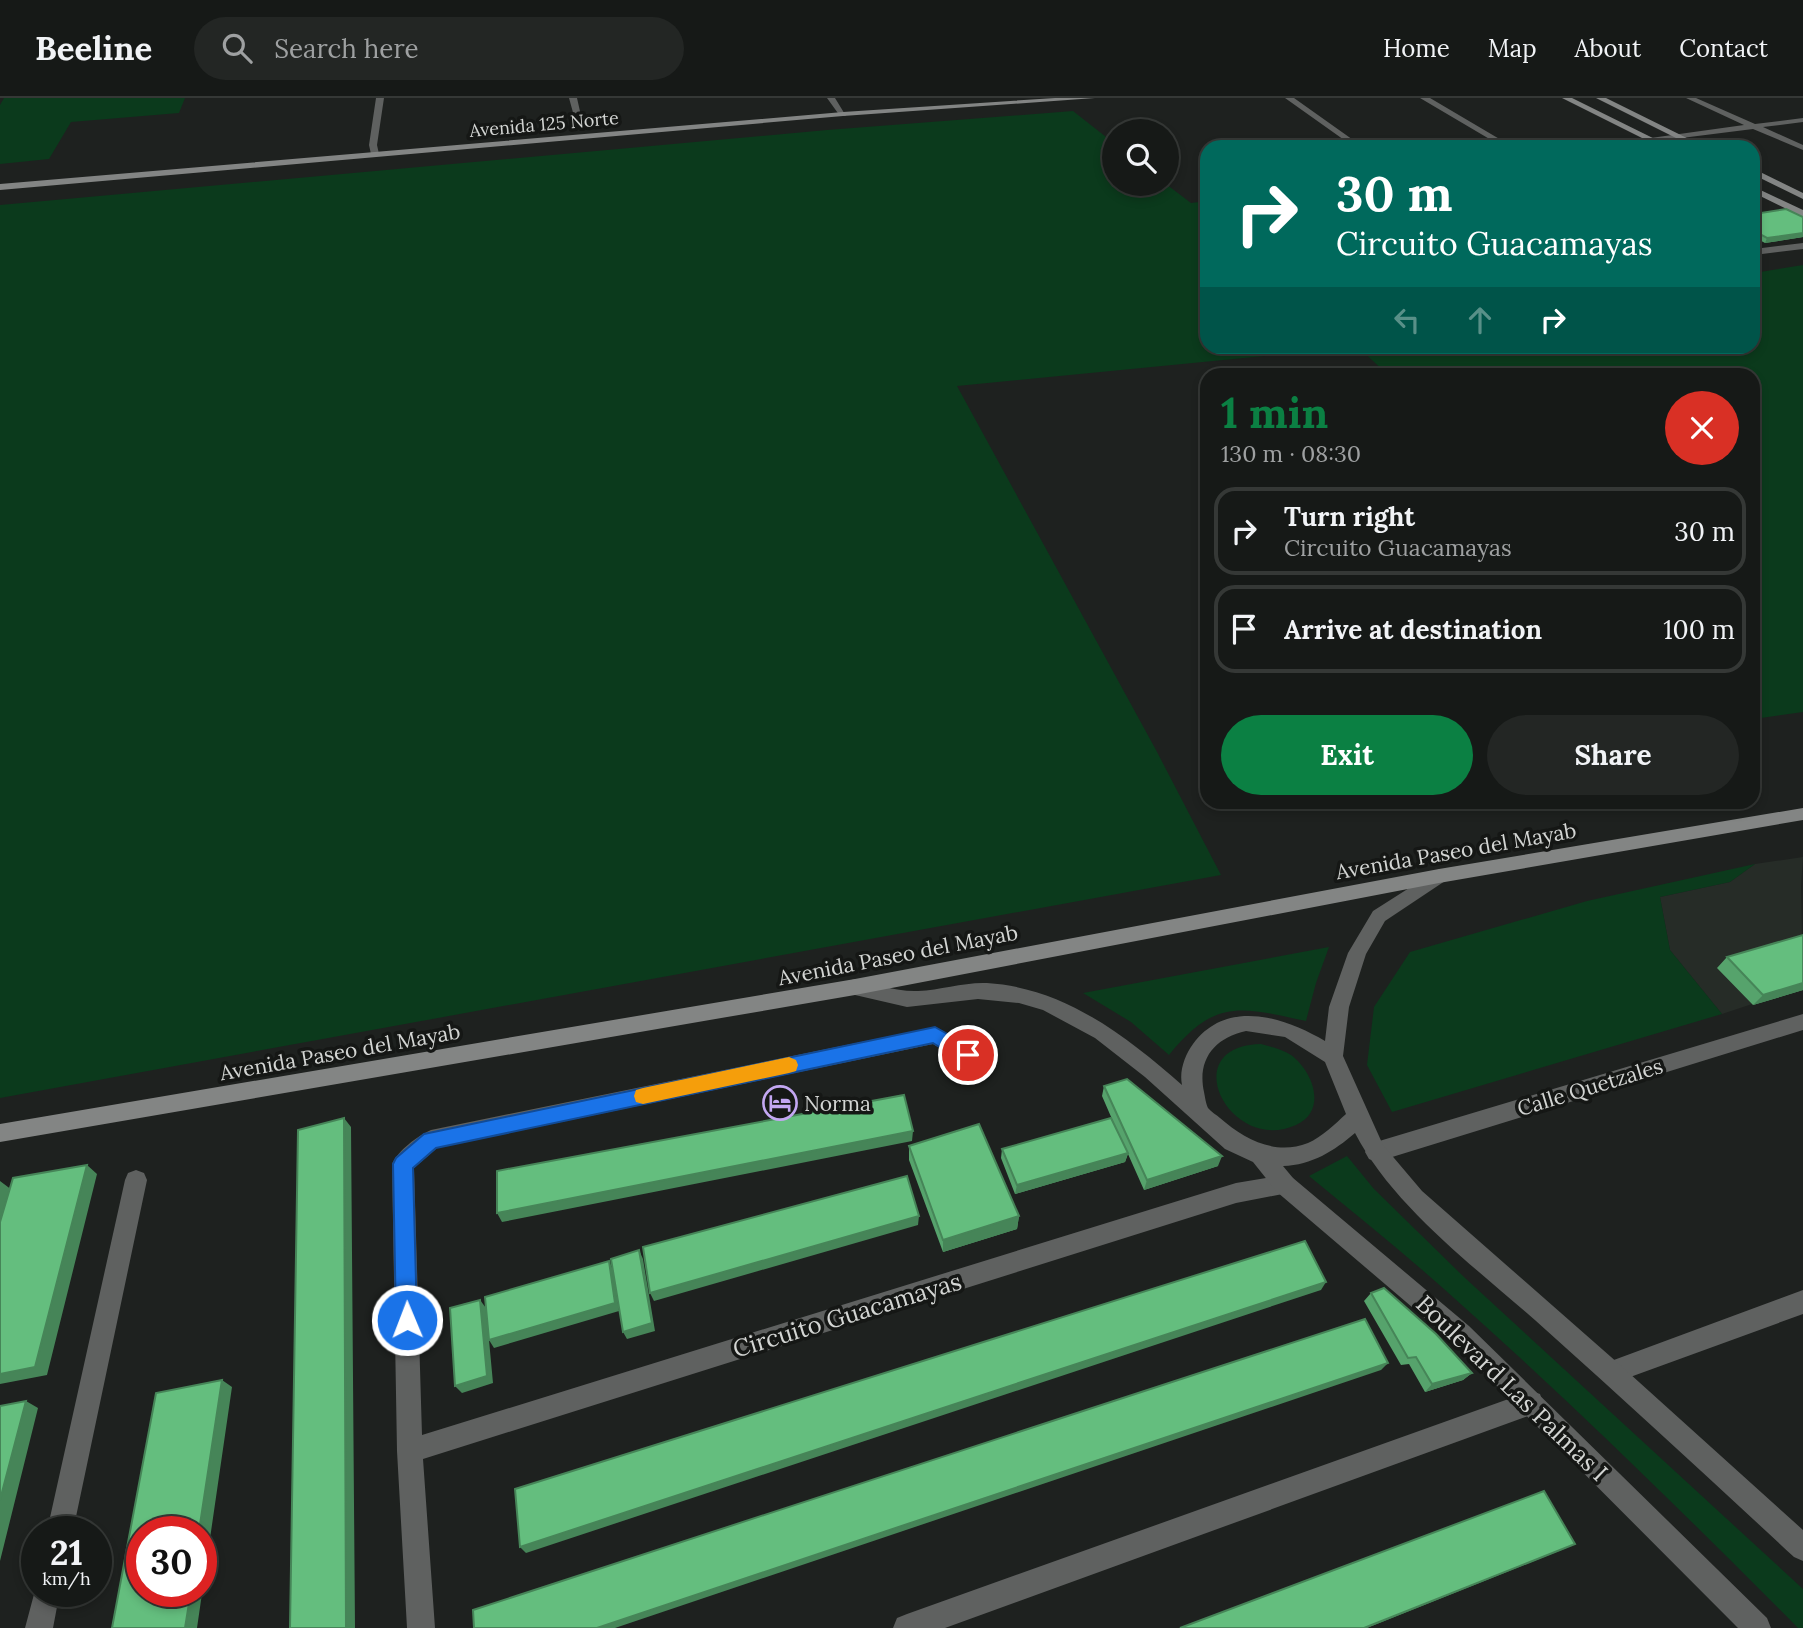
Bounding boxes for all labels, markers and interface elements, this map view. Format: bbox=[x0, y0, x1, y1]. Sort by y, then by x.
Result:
search box bbox=[194, 17, 684, 80]
text: Beeline bbox=[35, 27, 152, 69]
icon: search bbox=[218, 29, 256, 67]
text: Search here bbox=[274, 32, 419, 65]
text: Home bbox=[1383, 33, 1450, 64]
text: Map bbox=[1488, 33, 1537, 64]
text: About bbox=[1575, 33, 1641, 64]
text: Contact bbox=[1679, 33, 1768, 64]
street label: Avenida 125 Norte bbox=[467, 106, 620, 142]
map controls bbox=[1102, 119, 1179, 196]
button: search bbox=[1102, 119, 1179, 196]
text: 30 m bbox=[1336, 162, 1453, 224]
icon: right bbox=[1221, 168, 1312, 259]
text: Circuito Guacamayas bbox=[1336, 223, 1653, 264]
icon: left bbox=[1388, 301, 1426, 339]
icon: ahead bbox=[1461, 301, 1499, 339]
icon: right bbox=[1534, 301, 1572, 339]
text: 1 min bbox=[1221, 386, 1328, 440]
button: close bbox=[1665, 391, 1739, 465]
text: 130 m · 08:30 bbox=[1221, 439, 1361, 468]
text: Turn right bbox=[1284, 500, 1415, 533]
icon: right bbox=[1225, 512, 1263, 550]
text: 30 m bbox=[1674, 515, 1735, 548]
text: Circuito Guacamayas bbox=[1284, 533, 1512, 562]
icon: arrive bbox=[1225, 610, 1263, 648]
text: Arrive at destination bbox=[1284, 613, 1542, 646]
text: 100 m bbox=[1663, 613, 1735, 646]
button: Exit bbox=[1221, 715, 1473, 795]
button: Share bbox=[1487, 715, 1739, 795]
street label: Avenida Paseo del Mayab bbox=[1333, 817, 1578, 886]
street label: Avenida Paseo del Mayab bbox=[775, 919, 1020, 992]
street label: Avenida Paseo del Mayab bbox=[217, 1018, 462, 1087]
pin bbox=[938, 1025, 998, 1085]
icon: arrive bbox=[949, 1036, 987, 1074]
street label: Calle Quetzales bbox=[1514, 1052, 1666, 1122]
hotel icon: Norma bbox=[761, 1084, 799, 1122]
place label: Norma bbox=[804, 1090, 871, 1117]
street label: Circuito Guacamayas bbox=[729, 1265, 965, 1365]
position arrow bbox=[370, 1283, 444, 1357]
street label: Boulevard Las Palmas I bbox=[1410, 1288, 1614, 1488]
speed limit sign: 30 bbox=[126, 1516, 217, 1607]
text: 21 bbox=[50, 1530, 83, 1575]
text: km/h bbox=[42, 1567, 91, 1590]

